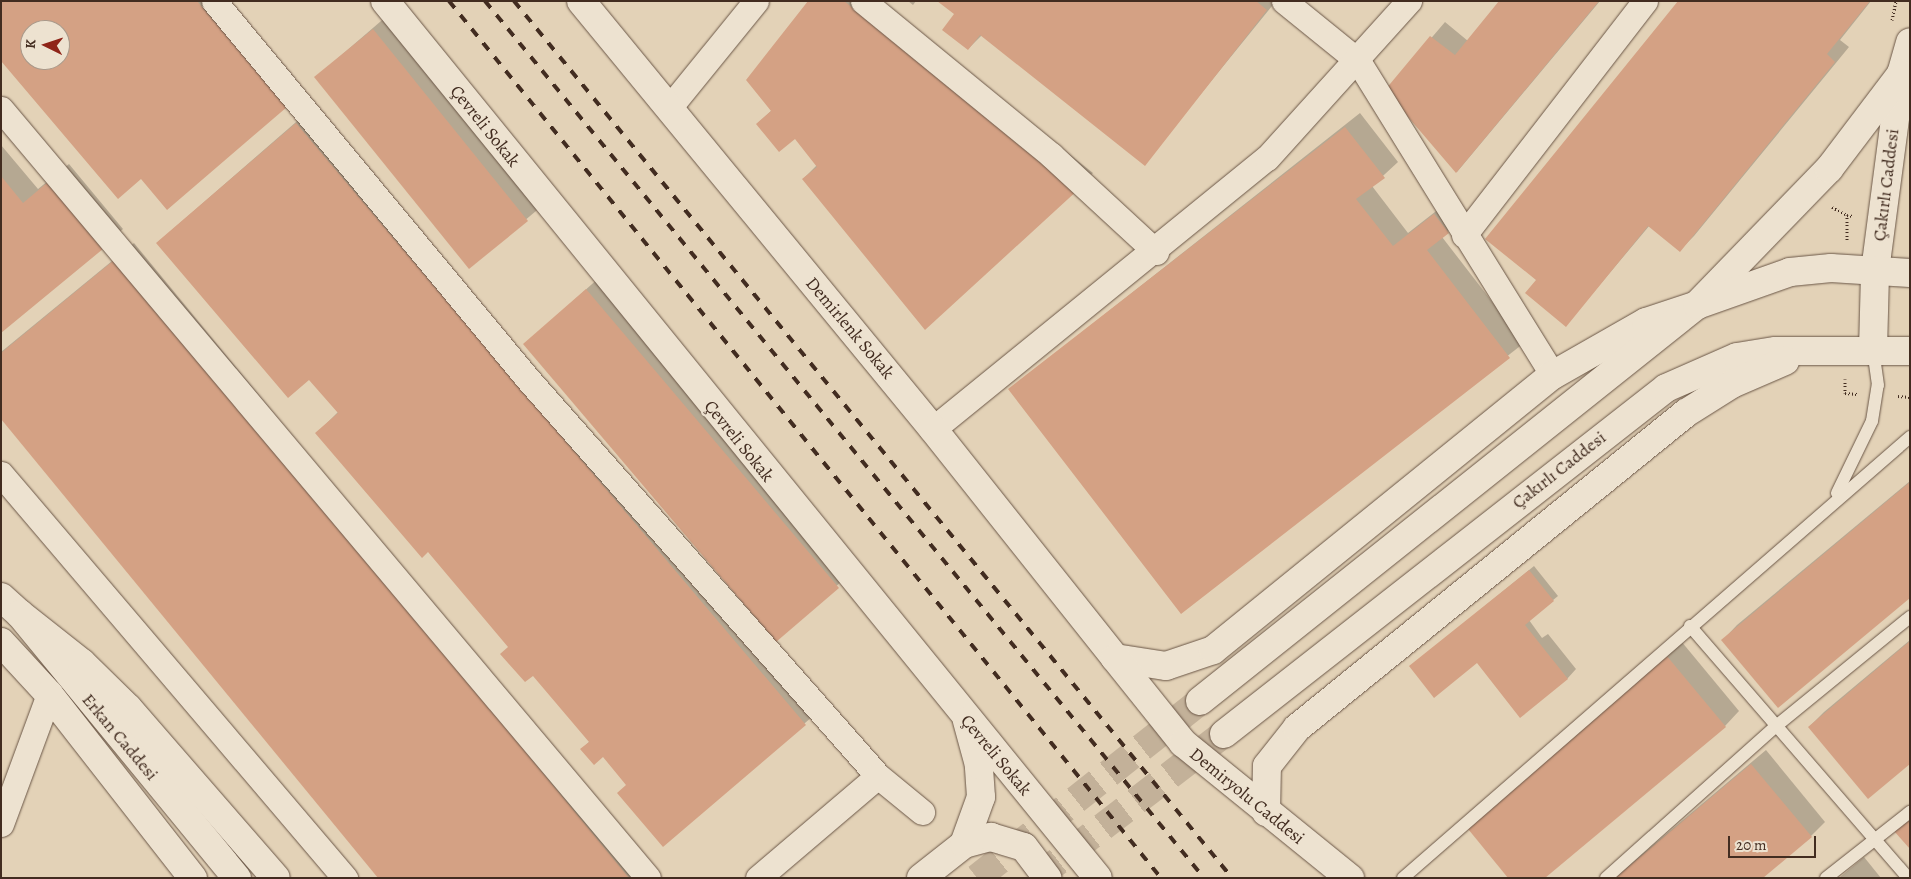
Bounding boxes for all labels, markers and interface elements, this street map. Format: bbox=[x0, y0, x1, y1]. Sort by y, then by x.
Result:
north arrow bbox=[20, 20, 70, 70]
text: K bbox=[21, 39, 40, 49]
street label: Çevreli Sokak bbox=[446, 81, 524, 171]
street label: Çakırlı Caddesi bbox=[1868, 128, 1904, 242]
street label: Demirlenk Sokak bbox=[801, 273, 899, 383]
street label: Çevreli Sokak bbox=[700, 396, 778, 486]
street label: Çakırlı Caddesi bbox=[1508, 427, 1610, 513]
street label: Erkan Caddesi bbox=[77, 689, 163, 785]
street label: Çevreli Sokak bbox=[956, 710, 1036, 800]
street label: Demiryolu Caddesi bbox=[1185, 743, 1309, 849]
scale bar bbox=[1731, 826, 1818, 858]
text: 20 m bbox=[1736, 835, 1767, 855]

